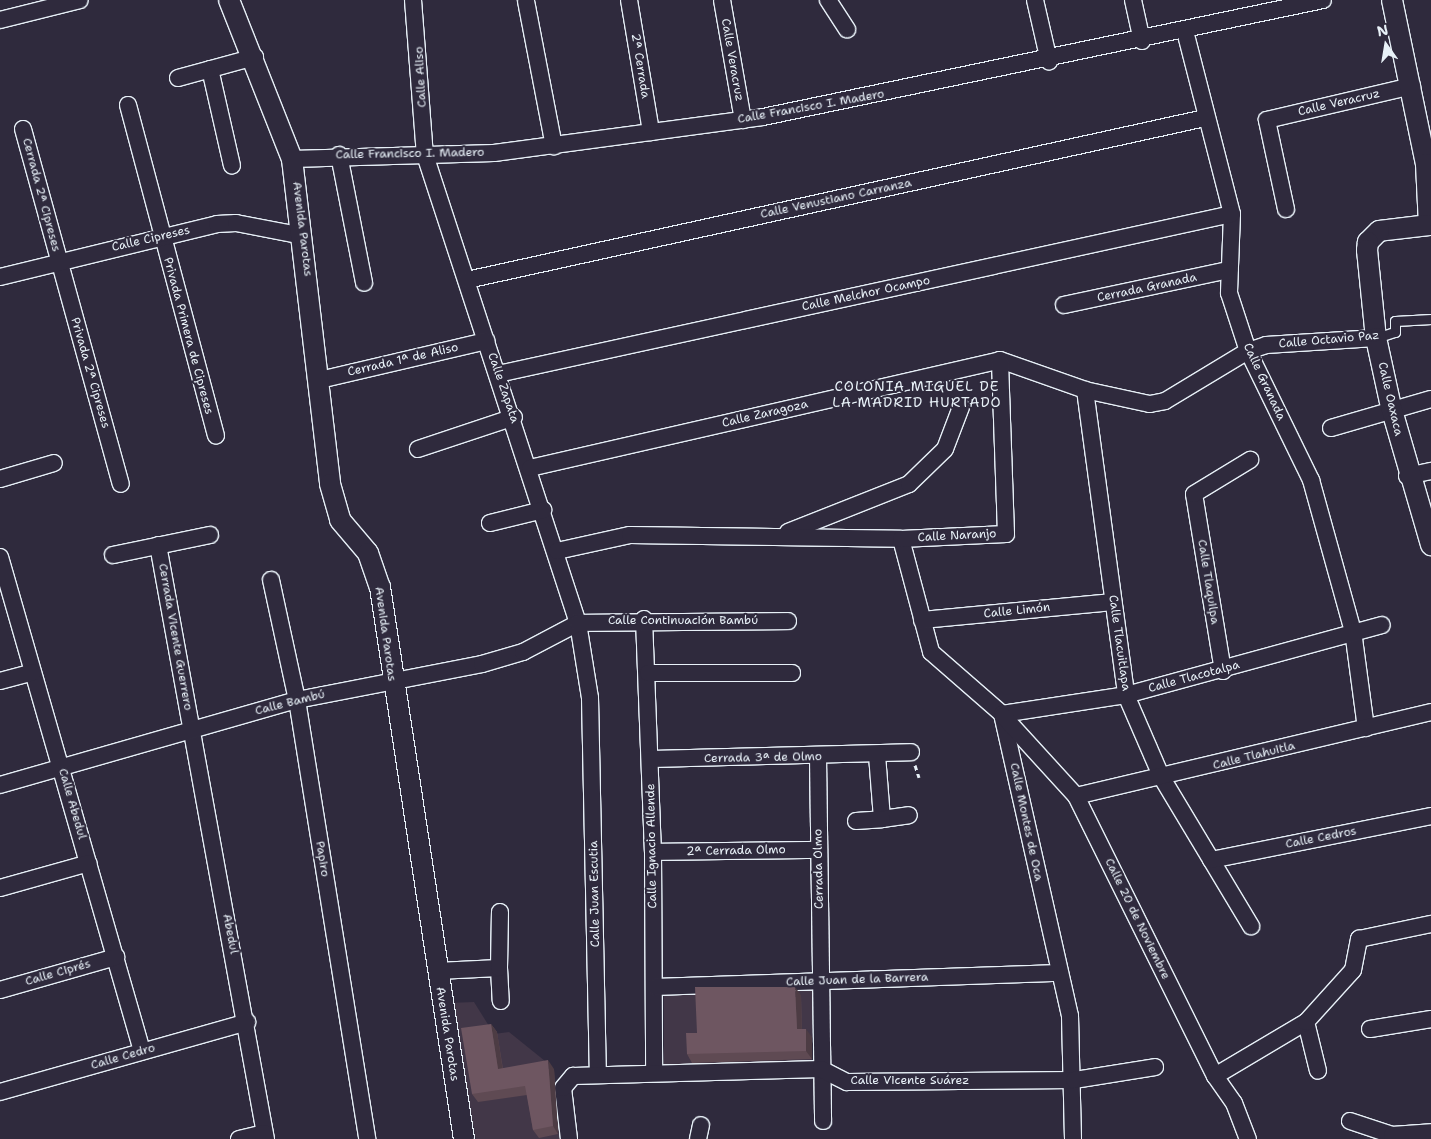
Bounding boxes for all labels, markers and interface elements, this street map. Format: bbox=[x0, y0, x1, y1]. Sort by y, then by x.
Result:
street label: Calle Veracruz bbox=[718, 18, 746, 102]
north arrow bbox=[1361, 20, 1411, 70]
text: N bbox=[1375, 20, 1390, 40]
street label: 2ª Cerrada bbox=[628, 32, 652, 100]
street label: Calle Aliso bbox=[412, 46, 430, 108]
street label: Calle Francisco I. Madero bbox=[736, 87, 886, 127]
street label: Calle Veracruz bbox=[1297, 87, 1381, 119]
street label: Cerrada 2ª Cipreses bbox=[19, 137, 63, 253]
street label: Calle Francisco I. Madero bbox=[335, 146, 485, 162]
street label: Calle Venustiano Carranza bbox=[759, 176, 913, 222]
street label: Avenida Parotas bbox=[289, 181, 315, 277]
street label: Calle Cipreses bbox=[111, 223, 191, 255]
street label: Privada Primera de Cipreses bbox=[160, 256, 216, 416]
street label: Cerrada Granada bbox=[1096, 270, 1198, 306]
street label: Calle Melchor Ocampo bbox=[801, 273, 931, 315]
street label: Privada 2ª Cipreses bbox=[67, 316, 113, 430]
street label: Calle Octavio Paz bbox=[1278, 328, 1380, 352]
street label: Cerrada 1ª de Aliso bbox=[346, 340, 460, 380]
street label: Calle Granada bbox=[1240, 341, 1288, 423]
street label: Calle Zapata bbox=[484, 351, 522, 425]
street label: Calle Oaxaca bbox=[1374, 361, 1406, 437]
district label: COLONIA MIGUEL DE LA MADRID HURTADO bbox=[830, 378, 1004, 411]
street label: Calle Zaragoza bbox=[721, 397, 809, 431]
street label: Calle Naranjo bbox=[917, 527, 997, 545]
street label: Calle Tlaquilpa bbox=[1194, 539, 1222, 625]
street label: Cerrada Vicente Guerrero bbox=[155, 562, 195, 712]
street label: Avenida Parotas bbox=[371, 586, 399, 682]
street label: Calle Tlacuitlapa bbox=[1105, 594, 1133, 692]
street label: Calle Limón bbox=[983, 600, 1051, 622]
street label: Calle Continuación Bambú bbox=[608, 614, 758, 628]
street label: Calle Tlacotalpa bbox=[1147, 658, 1241, 696]
street label: Calle Bambú bbox=[254, 687, 326, 719]
street label: Calle Tlahuitla bbox=[1211, 739, 1297, 773]
street label: Cerrada 3ª de Olmo bbox=[704, 750, 822, 766]
street label: Calle Montes de Oca bbox=[1006, 762, 1046, 882]
street label: Calle Abedul bbox=[55, 767, 89, 841]
street label: Calle Ignacio Allende bbox=[644, 783, 660, 909]
street label: Calle Cedros bbox=[1284, 824, 1358, 852]
street label: Cerrada Olmo bbox=[811, 829, 827, 909]
street label: Papiro bbox=[312, 840, 332, 878]
street label: Calle Juan Escutia bbox=[587, 841, 603, 947]
street label: 2ª Cerrada Olmo bbox=[686, 843, 786, 859]
street label: Calle 20 de Noviembre bbox=[1101, 856, 1173, 982]
street label: Abedul bbox=[219, 913, 241, 955]
street label: Calle Ciprés bbox=[24, 957, 92, 989]
street label: Calle Juan de la Barrera bbox=[786, 970, 928, 990]
street label: Avenida Parotas bbox=[432, 986, 462, 1082]
street label: Calle Cedro bbox=[89, 1041, 157, 1073]
street label: Calle Vicente Suárez bbox=[851, 1074, 969, 1088]

